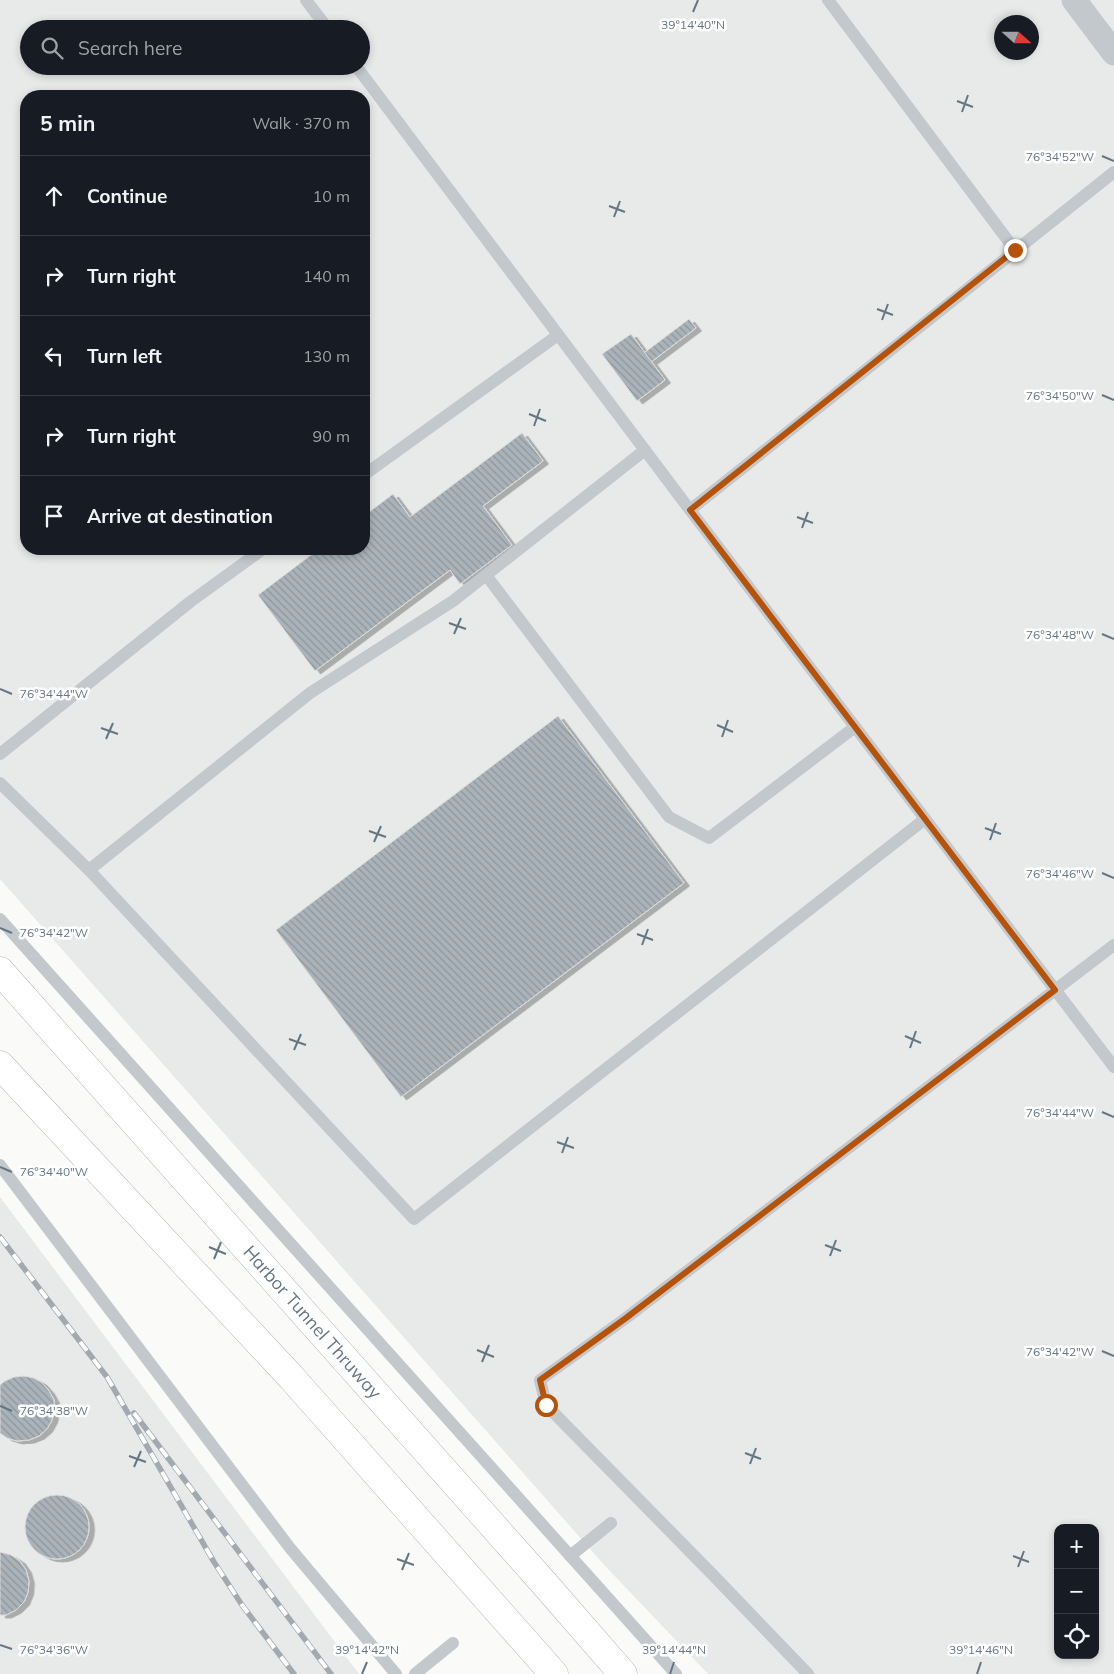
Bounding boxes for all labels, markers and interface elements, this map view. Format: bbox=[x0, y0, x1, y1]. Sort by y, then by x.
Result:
north arrow bbox=[994, 15, 1039, 60]
text: 39°14'40"N bbox=[661, 17, 725, 32]
search box bbox=[20, 20, 370, 75]
icon: search bbox=[38, 34, 66, 62]
text: Search here bbox=[78, 36, 182, 60]
text: 5 min bbox=[40, 110, 95, 136]
text: Walk · 370 m bbox=[252, 113, 350, 133]
text: 76°34'52"W bbox=[1026, 149, 1094, 164]
icon: ahead bbox=[40, 182, 68, 210]
text: Continue bbox=[87, 184, 167, 208]
text: 10 m bbox=[313, 186, 350, 206]
route end bbox=[1004, 239, 1027, 262]
icon: right bbox=[40, 262, 68, 290]
text: Turn right bbox=[87, 264, 176, 288]
text: 140 m bbox=[303, 266, 350, 286]
icon: left bbox=[40, 342, 68, 370]
text: Turn left bbox=[87, 344, 162, 368]
text: 130 m bbox=[303, 346, 350, 366]
text: 76°34'50"W bbox=[1026, 388, 1094, 403]
icon: right bbox=[40, 422, 68, 450]
text: Turn right bbox=[87, 424, 176, 448]
text: 90 m bbox=[313, 426, 350, 446]
icon: arrive bbox=[40, 502, 68, 530]
text: Arrive at destination bbox=[87, 504, 273, 528]
text: 76°34'48"W bbox=[1026, 627, 1094, 642]
text: 76°34'44"W bbox=[20, 686, 88, 701]
text: 76°34'46"W bbox=[1026, 866, 1094, 881]
text: 76°34'42"W bbox=[20, 925, 88, 940]
text: 76°34'44"W bbox=[1026, 1105, 1094, 1120]
text: 76°34'40"W bbox=[20, 1164, 88, 1179]
street label: Harbor Tunnel Thruway bbox=[238, 1241, 387, 1404]
text: 76°34'42"W bbox=[1026, 1344, 1094, 1359]
route start bbox=[535, 1394, 558, 1417]
text: 76°34'38"W bbox=[20, 1403, 88, 1418]
map controls bbox=[1054, 1524, 1099, 1659]
button: + bbox=[1054, 1524, 1099, 1569]
button: − bbox=[1054, 1569, 1099, 1614]
button: locate bbox=[1054, 1614, 1099, 1659]
text: 76°34'36"W bbox=[20, 1642, 88, 1657]
text: 39°14'42"N bbox=[335, 1642, 399, 1657]
text: 39°14'44"N bbox=[642, 1642, 706, 1657]
text: 39°14'46"N bbox=[949, 1642, 1013, 1657]

